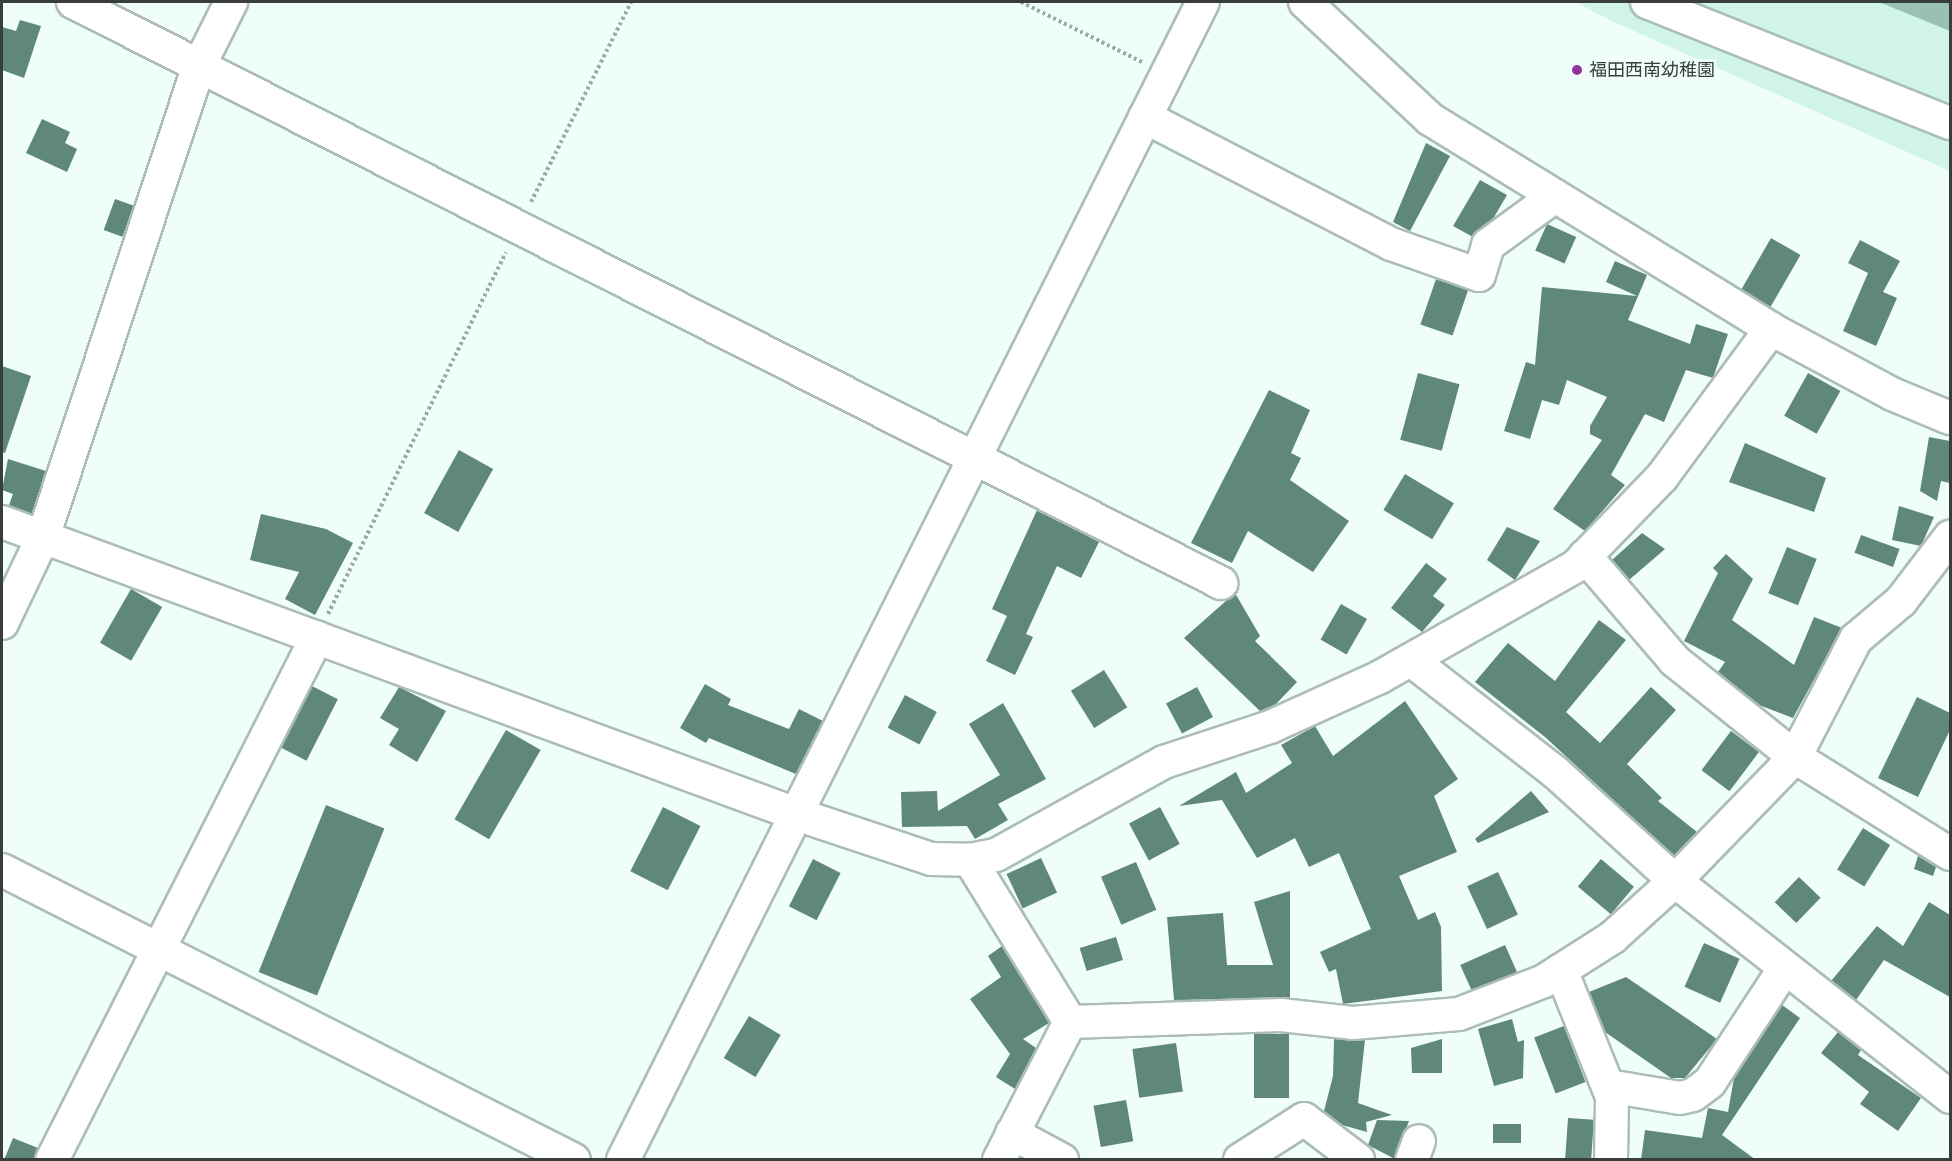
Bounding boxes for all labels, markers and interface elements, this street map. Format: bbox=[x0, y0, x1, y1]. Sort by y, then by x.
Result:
place label: 福田西南幼稚園 bbox=[1589, 59, 1715, 81]
marker: 福田西南幼稚園 bbox=[1570, 63, 1584, 77]

